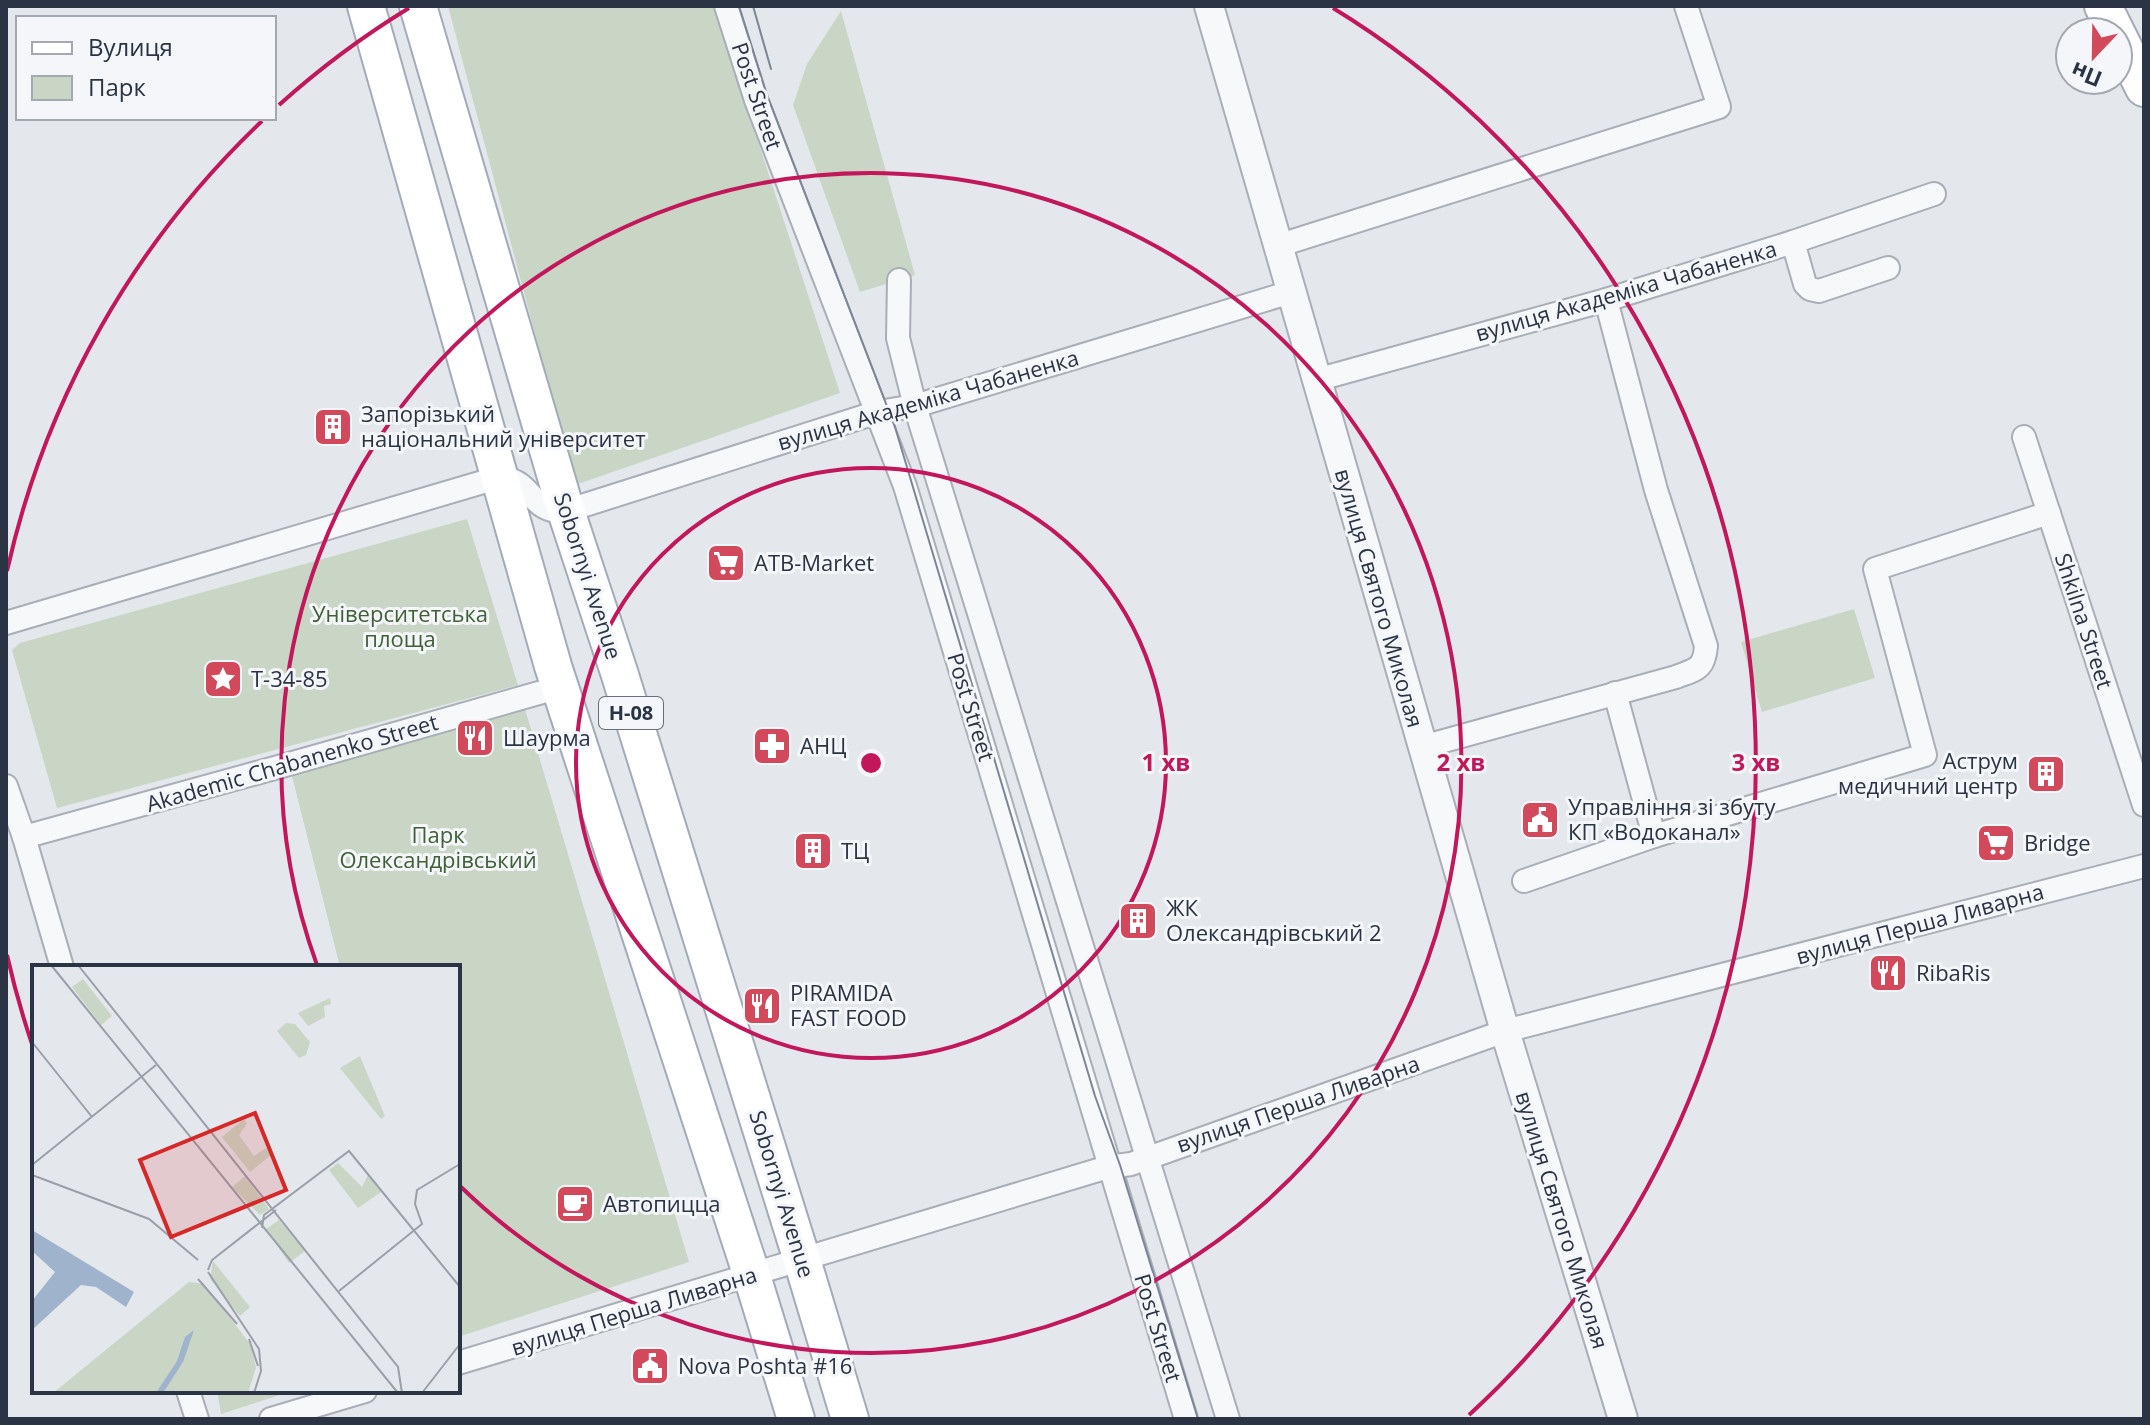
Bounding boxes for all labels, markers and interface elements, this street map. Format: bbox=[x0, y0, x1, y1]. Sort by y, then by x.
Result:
legend bbox=[16, 16, 276, 120]
north arrow bbox=[2054, 16, 2134, 96]
text: Вулиця bbox=[88, 30, 173, 63]
street label: Post Street bbox=[726, 38, 790, 154]
text: Пн bbox=[2066, 56, 2106, 95]
text: Парк bbox=[88, 70, 146, 103]
street label: вулиця Академіка Чабаненка bbox=[1472, 233, 1780, 347]
street label: вулиця Академіка Чабаненка bbox=[774, 342, 1082, 456]
place label: Запорізький національний університет bbox=[361, 398, 646, 453]
building icon: Запорізький національний університет bbox=[312, 406, 354, 448]
street label: вулиця Святого Миколая bbox=[1329, 465, 1431, 731]
street label: Sobornyi Avenue bbox=[548, 489, 630, 663]
supermarket icon: ATB-Market bbox=[705, 542, 747, 584]
place label: ATB-Market bbox=[754, 547, 874, 577]
street label: Shkilna Street bbox=[2049, 549, 2121, 693]
park label: Університетська площа bbox=[312, 598, 488, 653]
street label: Post Street bbox=[941, 649, 1003, 765]
place icon: Т-34-85 bbox=[202, 658, 244, 700]
place label: Т-34-85 bbox=[251, 663, 328, 693]
road number: Н-08 bbox=[599, 697, 663, 729]
street label: Akademic Chabanenko Street bbox=[142, 706, 441, 818]
restaurant icon: Шаурма bbox=[454, 717, 496, 759]
place label: Шаурма bbox=[503, 722, 591, 752]
pharmacy icon: АНЦ bbox=[751, 725, 793, 767]
place label: АНЦ bbox=[800, 730, 846, 760]
text: 1 хв bbox=[1142, 745, 1190, 778]
text: 2 хв bbox=[1437, 745, 1485, 778]
text: 3 хв bbox=[1732, 745, 1780, 778]
place label: Аструм медичний центр bbox=[1838, 745, 2018, 800]
centre of rings bbox=[857, 749, 885, 777]
building icon: Аструм медичний центр bbox=[2025, 753, 2067, 795]
place label: Управлiння зi збуту КП «Водоканал» bbox=[1568, 791, 1776, 846]
public building icon: Управлiння зi збуту КП «Водоканал» bbox=[1519, 799, 1561, 841]
park label: Парк Олександрівський bbox=[339, 819, 537, 874]
supermarket icon: Bridge bbox=[1975, 822, 2017, 864]
place label: Bridge bbox=[2024, 827, 2091, 857]
building icon: ТЦ bbox=[792, 830, 834, 872]
place label: ТЦ bbox=[841, 835, 869, 865]
street label: вулиця Перша Ливарна bbox=[1793, 876, 2047, 971]
place label: ЖК Олександрівський 2 bbox=[1166, 892, 1382, 947]
building icon: ЖК Олександрівський 2 bbox=[1117, 900, 1159, 942]
restaurant icon: RibaRis bbox=[1867, 952, 1909, 994]
place label: RibaRis bbox=[1916, 957, 1990, 987]
inset map bbox=[32, 965, 460, 1393]
place label: PIRAMIDA FAST FOOD bbox=[790, 977, 907, 1032]
restaurant icon: PIRAMIDA FAST FOOD bbox=[741, 985, 783, 1027]
street label: вулиця Перша Ливарна bbox=[1172, 1047, 1423, 1159]
street label: вулиця Святого Миколая bbox=[1509, 1087, 1616, 1352]
street label: Sobornyi Avenue bbox=[743, 1106, 823, 1281]
cafe icon: Автопицца bbox=[554, 1183, 596, 1225]
place label: Автопицца bbox=[603, 1188, 721, 1218]
street label: вулиця Перша Ливарна bbox=[507, 1258, 760, 1362]
street label: Post Street bbox=[1128, 1270, 1190, 1386]
public building icon: Nova Poshta #16 bbox=[629, 1345, 671, 1387]
place label: Nova Poshta #16 bbox=[678, 1350, 852, 1380]

